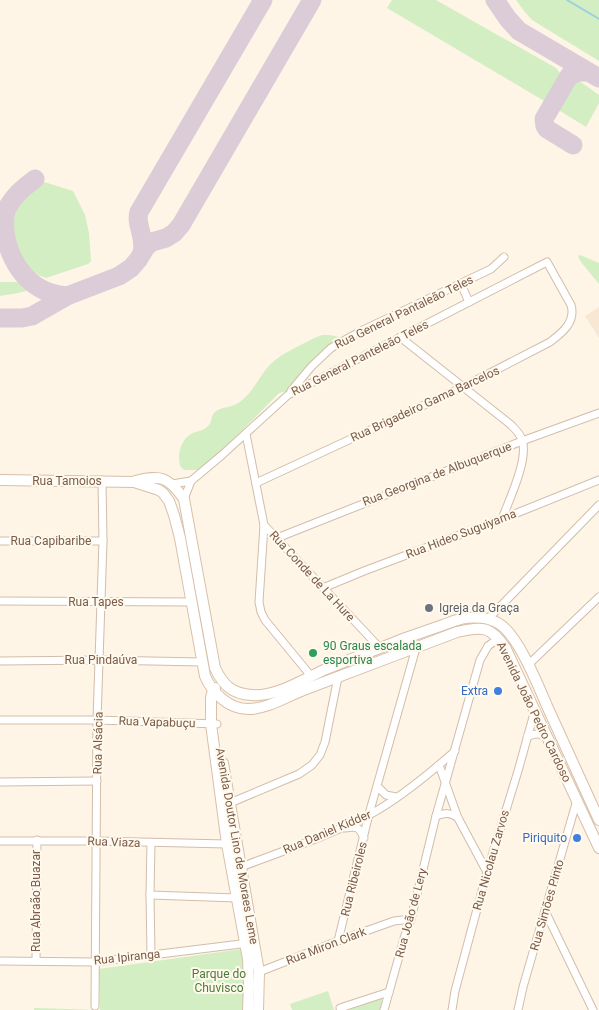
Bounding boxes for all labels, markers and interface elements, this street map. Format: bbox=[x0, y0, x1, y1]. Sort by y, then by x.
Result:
street label: Rua General Pantaleão Teles bbox=[333, 272, 475, 352]
street label: Rua General Panteleão Teles bbox=[289, 317, 431, 399]
street label: Rua Brigadeiro Gama Barcelos bbox=[348, 363, 502, 445]
street label: Rua Georgina de Albuquerque bbox=[361, 439, 513, 509]
street label: Rua Tamoios bbox=[32, 474, 102, 488]
street label: Rua Hideo Suguiyama bbox=[404, 506, 518, 562]
street label: Rua Conde de La Hure bbox=[266, 528, 358, 624]
street label: Rua Capibaribe bbox=[11, 534, 91, 548]
street label: Rua Tapes bbox=[68, 595, 124, 609]
place label: Igreja da Graça bbox=[439, 601, 519, 615]
marker: Igreja da Graça bbox=[423, 602, 435, 614]
place label: 90 Graus escalada esportiva bbox=[323, 639, 422, 667]
street label: Avenida João Pedro Cardoso bbox=[494, 639, 574, 785]
marker: 90 Graus escalada esportiva bbox=[307, 647, 319, 659]
street label: Rua Pindaúva bbox=[65, 653, 137, 667]
place label: Extra bbox=[461, 684, 488, 698]
marker: Extra bbox=[492, 685, 504, 697]
street label: Rua Alsácia bbox=[90, 712, 106, 774]
street label: Rua Vapabuçu bbox=[118, 714, 196, 730]
street label: Avenida Doutor Lino de Moraes Leme bbox=[213, 747, 261, 945]
street label: Rua Daniel Kidder bbox=[281, 807, 373, 857]
street label: Rua Nicolau Zarvos bbox=[470, 808, 512, 912]
place label: Piriquito bbox=[523, 831, 567, 845]
marker: Piriquito bbox=[571, 832, 583, 844]
street label: Rua Viaza bbox=[87, 834, 141, 850]
street label: Rua Ribeiroles bbox=[338, 840, 370, 918]
street label: Rua Abraão Buazar bbox=[29, 850, 43, 952]
street label: Rua Simões Pinto bbox=[527, 858, 567, 952]
street label: Rua João de Lery bbox=[392, 866, 430, 959]
street label: Rua Miron Clark bbox=[284, 924, 369, 968]
street label: Rua Ipiranga bbox=[93, 947, 161, 967]
park label: Parque do Chuvisco bbox=[192, 967, 246, 995]

